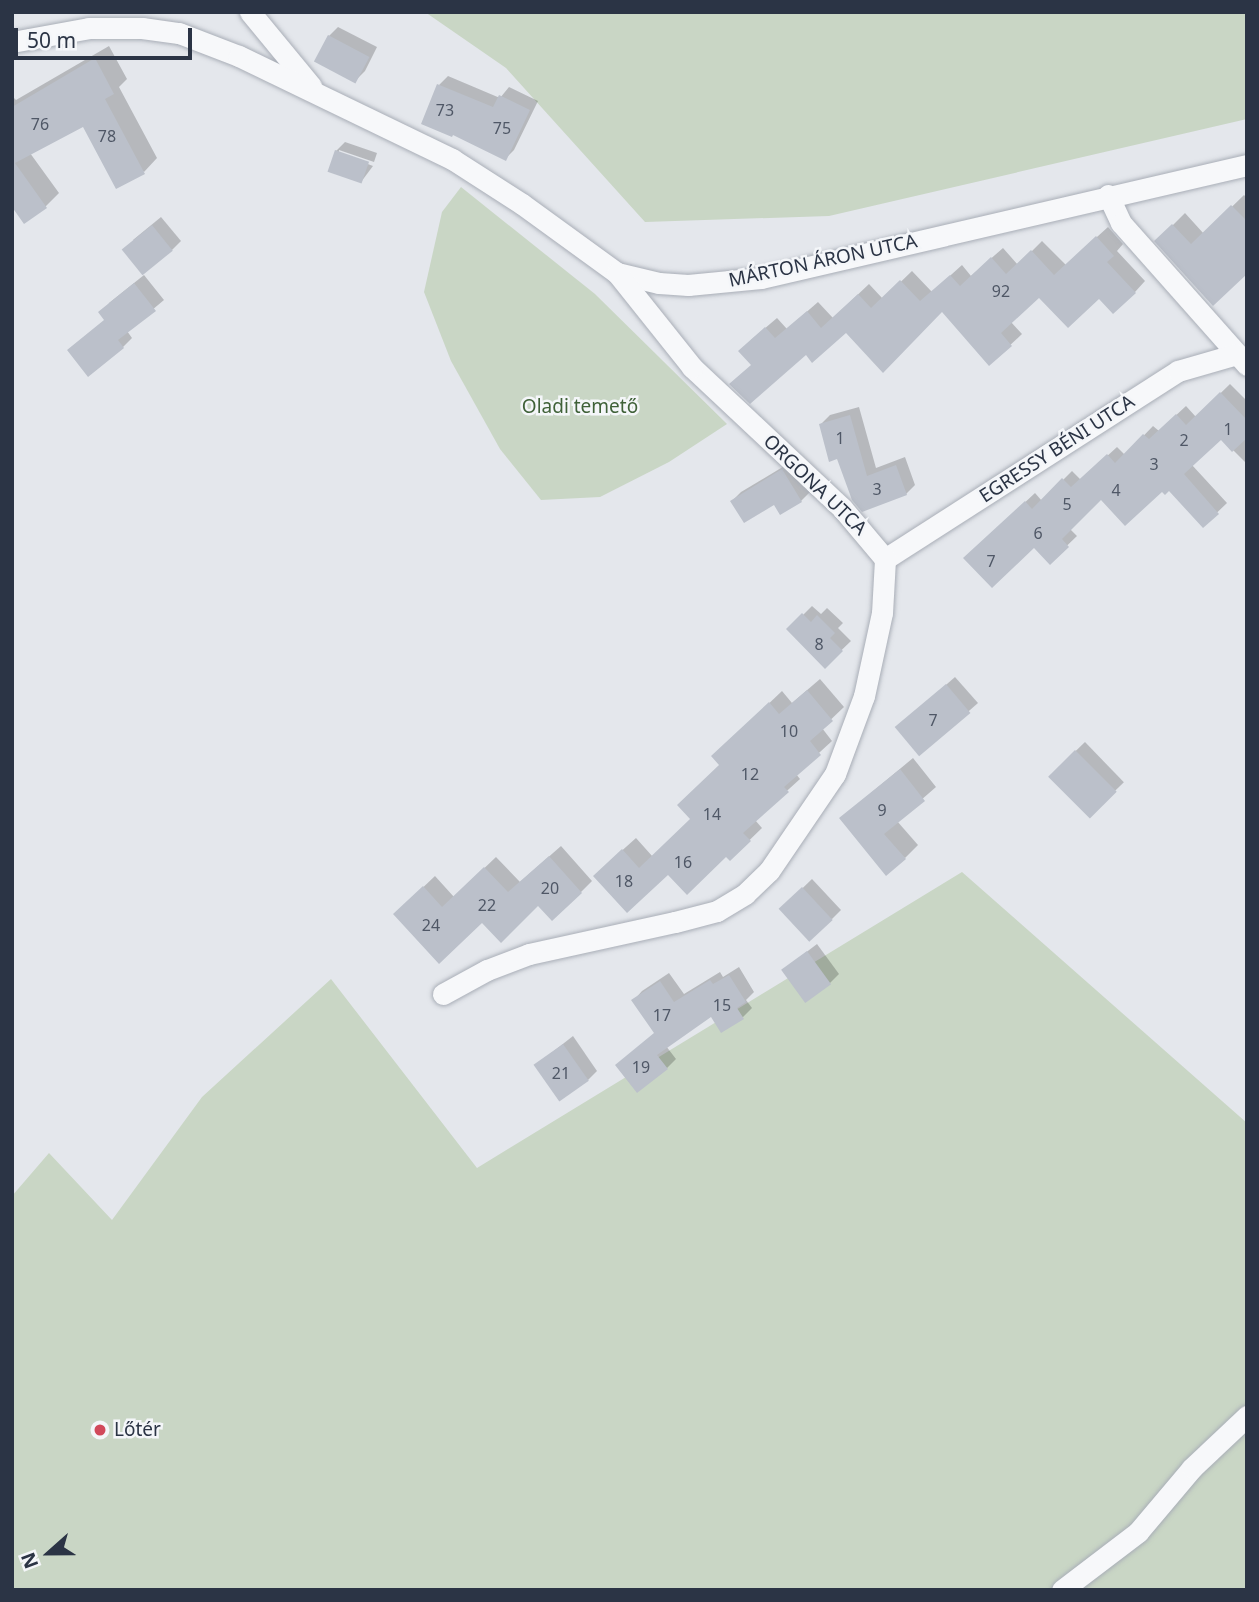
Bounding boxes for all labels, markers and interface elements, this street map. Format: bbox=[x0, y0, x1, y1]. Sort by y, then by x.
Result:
scale bar bbox=[18, 14, 196, 58]
text: 50 m bbox=[27, 26, 76, 54]
house number: 73 bbox=[436, 100, 454, 120]
house number: 76 bbox=[31, 114, 49, 134]
house number: 75 bbox=[493, 118, 511, 138]
house number: 78 bbox=[98, 126, 116, 146]
street label: MÁRTON ÁRON UTCA bbox=[727, 230, 919, 292]
house number: 92 bbox=[992, 281, 1010, 301]
street label: EGRESSY BÉNI UTCA bbox=[975, 390, 1139, 508]
park label: Oladi temető bbox=[522, 396, 638, 418]
house number: 1 bbox=[1223, 419, 1233, 439]
house number: 1 bbox=[835, 428, 845, 448]
street label: ORGONA UTCA bbox=[758, 430, 872, 540]
house number: 2 bbox=[1179, 430, 1189, 450]
house number: 3 bbox=[1149, 454, 1159, 474]
house number: 3 bbox=[872, 479, 882, 499]
house number: 4 bbox=[1111, 480, 1121, 500]
house number: 5 bbox=[1062, 494, 1072, 514]
house number: 6 bbox=[1033, 523, 1043, 543]
house number: 7 bbox=[986, 551, 996, 571]
house number: 8 bbox=[814, 634, 824, 654]
house number: 7 bbox=[928, 710, 938, 730]
house number: 10 bbox=[780, 721, 798, 741]
house number: 12 bbox=[741, 764, 759, 784]
house number: 9 bbox=[877, 800, 887, 820]
house number: 14 bbox=[703, 804, 721, 824]
house number: 16 bbox=[674, 852, 692, 872]
house number: 18 bbox=[615, 871, 633, 891]
house number: 20 bbox=[541, 878, 559, 898]
house number: 22 bbox=[478, 895, 496, 915]
house number: 24 bbox=[422, 915, 440, 935]
house number: 15 bbox=[713, 995, 731, 1015]
house number: 17 bbox=[653, 1005, 671, 1025]
house number: 19 bbox=[632, 1057, 650, 1077]
house number: 21 bbox=[552, 1063, 570, 1083]
place label: Lőtér bbox=[114, 1419, 161, 1441]
marker: Lőtér bbox=[92, 1422, 108, 1438]
north arrow bbox=[14, 1518, 84, 1588]
text: N bbox=[14, 1549, 44, 1572]

